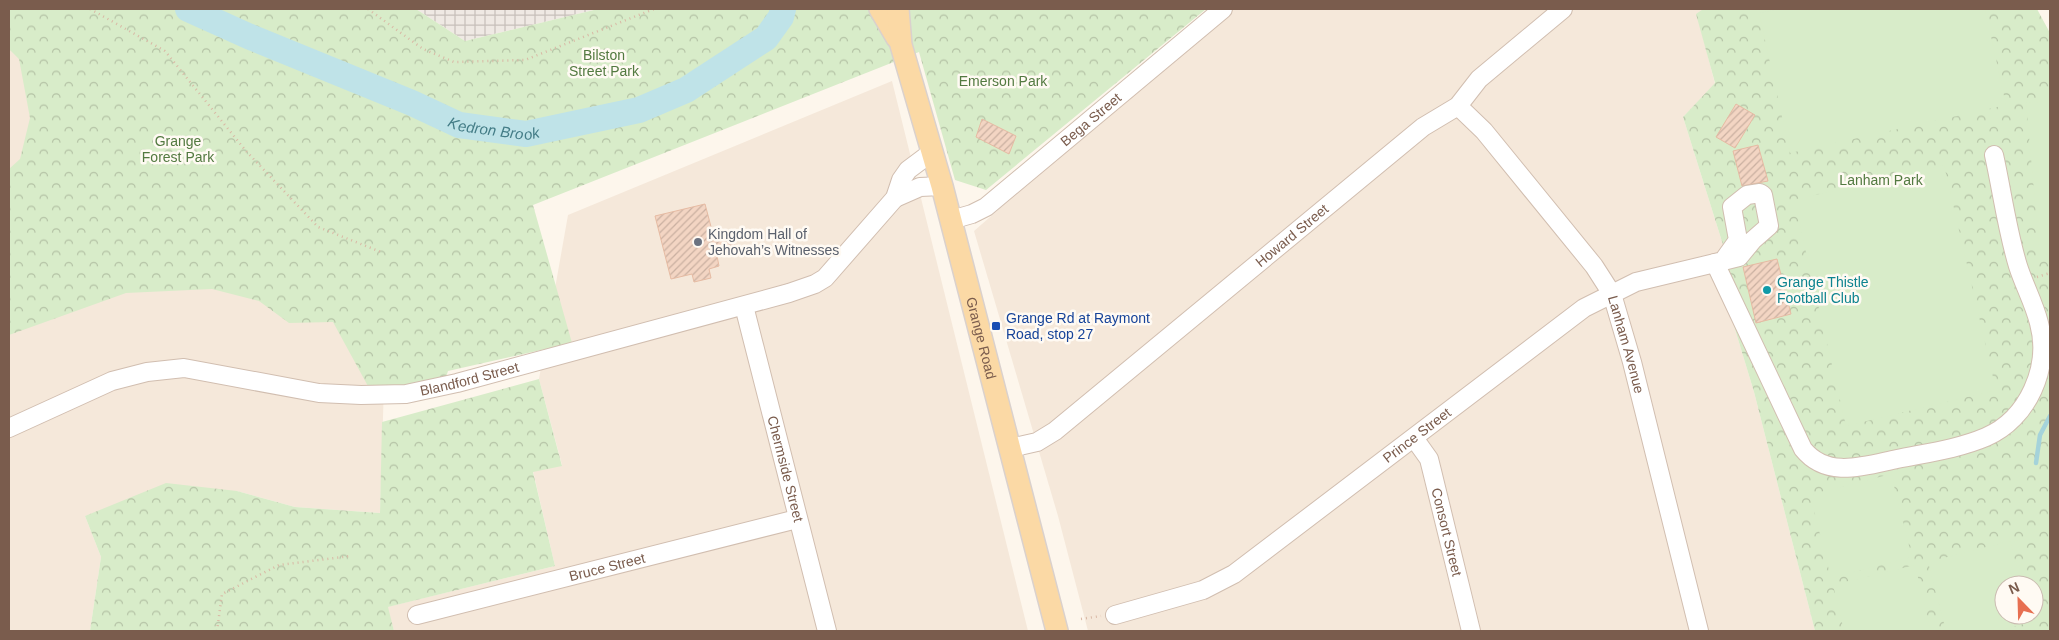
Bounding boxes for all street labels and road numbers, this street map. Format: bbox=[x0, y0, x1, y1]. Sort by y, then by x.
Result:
street label: Bega Street bbox=[1057, 90, 1124, 149]
street label: Howard Street bbox=[1252, 201, 1332, 270]
street label: Lanham Avenue bbox=[1605, 294, 1648, 395]
street label: Grange Road bbox=[963, 295, 1000, 381]
street label: Blandford Street bbox=[418, 359, 521, 399]
street label: Prince Street bbox=[1380, 404, 1454, 466]
street label: Chermside Street bbox=[764, 414, 807, 524]
street label: Consort Street bbox=[1428, 486, 1465, 578]
street label: Bruce Street bbox=[567, 550, 647, 584]

